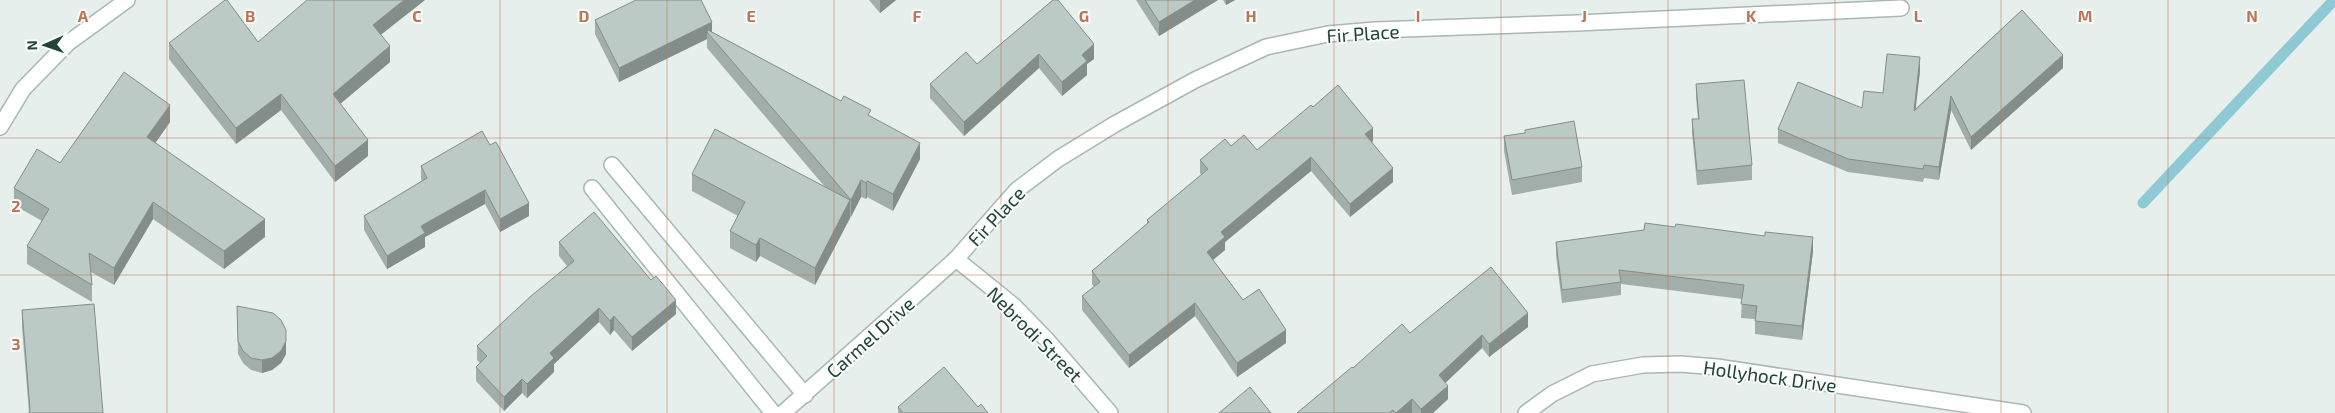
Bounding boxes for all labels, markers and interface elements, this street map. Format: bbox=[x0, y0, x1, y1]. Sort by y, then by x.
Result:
text: A bbox=[78, 6, 89, 25]
text: B bbox=[245, 6, 255, 25]
text: C bbox=[412, 6, 422, 25]
text: D bbox=[579, 6, 590, 25]
text: E bbox=[746, 6, 756, 25]
text: F bbox=[913, 6, 922, 25]
text: G bbox=[1079, 6, 1089, 25]
text: H bbox=[1245, 6, 1257, 25]
text: I bbox=[1416, 6, 1420, 25]
text: J bbox=[1581, 6, 1587, 25]
text: K bbox=[1746, 6, 1757, 25]
text: L bbox=[1914, 6, 1923, 25]
text: M bbox=[2078, 6, 2092, 25]
text: N bbox=[2246, 6, 2258, 25]
street label: Fir Place bbox=[1326, 19, 1400, 47]
north arrow bbox=[20, 20, 70, 70]
text: N bbox=[23, 40, 40, 51]
street label: Fir Place bbox=[963, 181, 1029, 251]
text: 2 bbox=[11, 196, 21, 215]
street label: Nebrodi Street bbox=[983, 282, 1087, 386]
street label: Carmel Drive bbox=[821, 292, 919, 382]
text: 3 bbox=[11, 334, 21, 353]
street label: Hollyhock Drive bbox=[1702, 355, 1838, 397]

